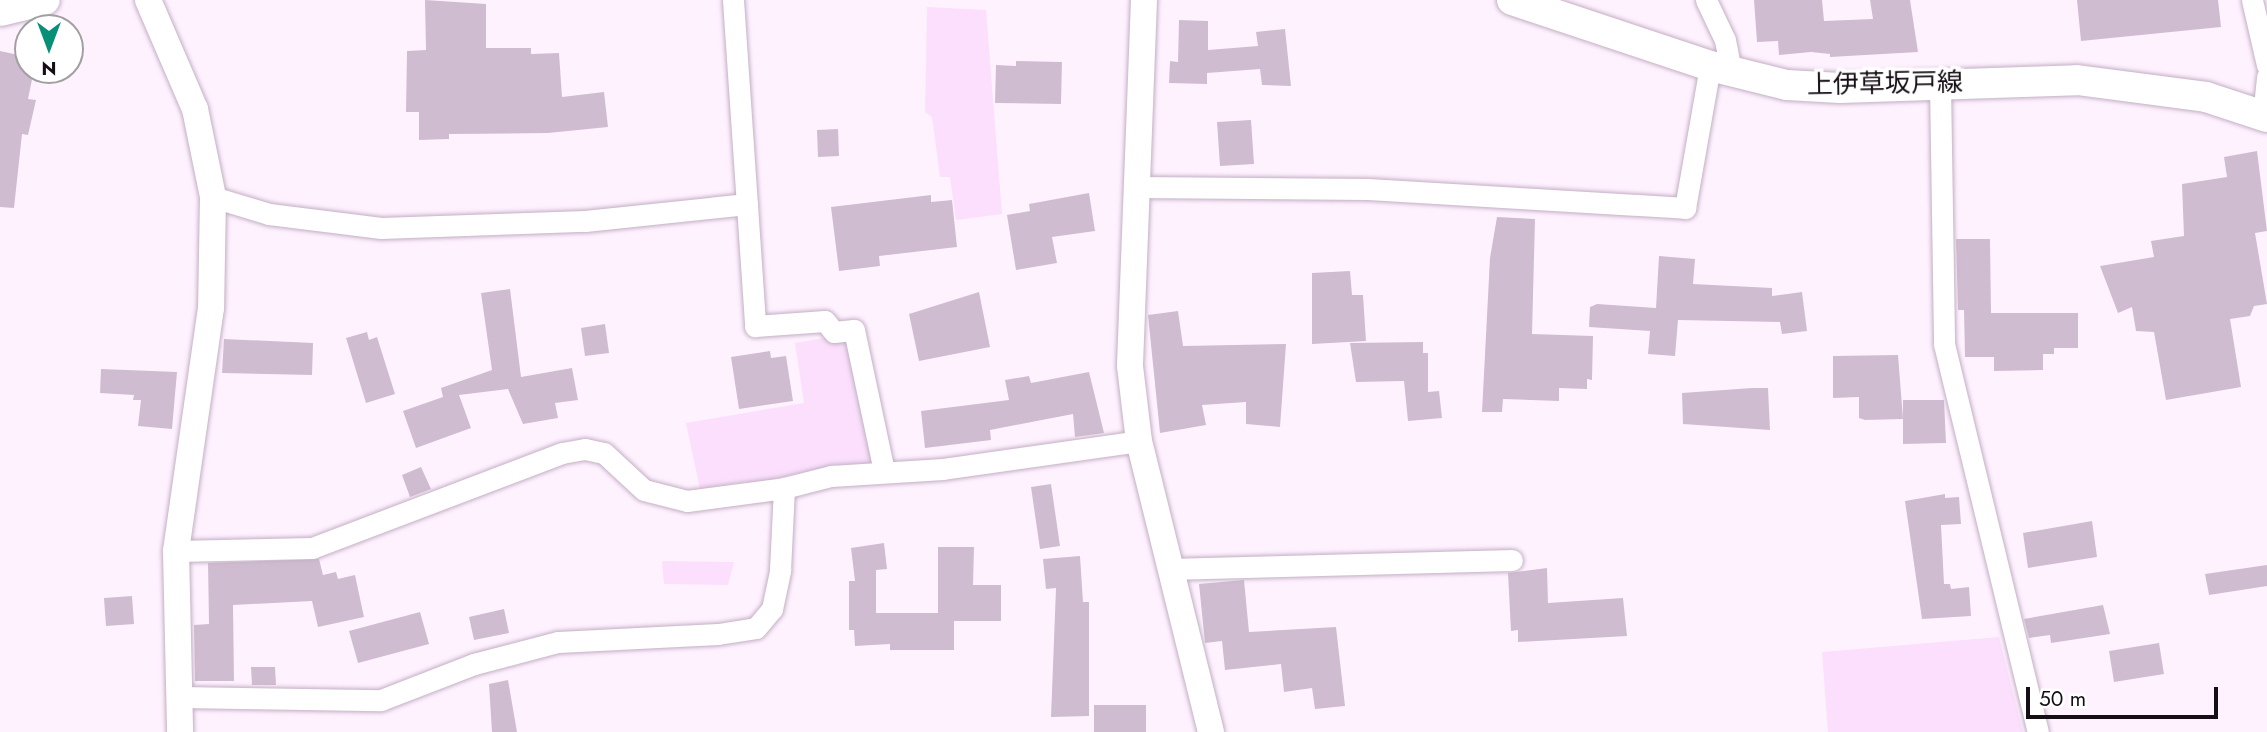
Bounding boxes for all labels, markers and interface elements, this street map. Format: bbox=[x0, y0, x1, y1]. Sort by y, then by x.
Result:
north arrow bbox=[14, 14, 84, 84]
text: N bbox=[41, 55, 57, 82]
street label: 上伊草坂戸線 bbox=[1807, 67, 1963, 101]
scale bar bbox=[2029, 672, 2222, 716]
text: 50 m bbox=[2039, 684, 2086, 714]

